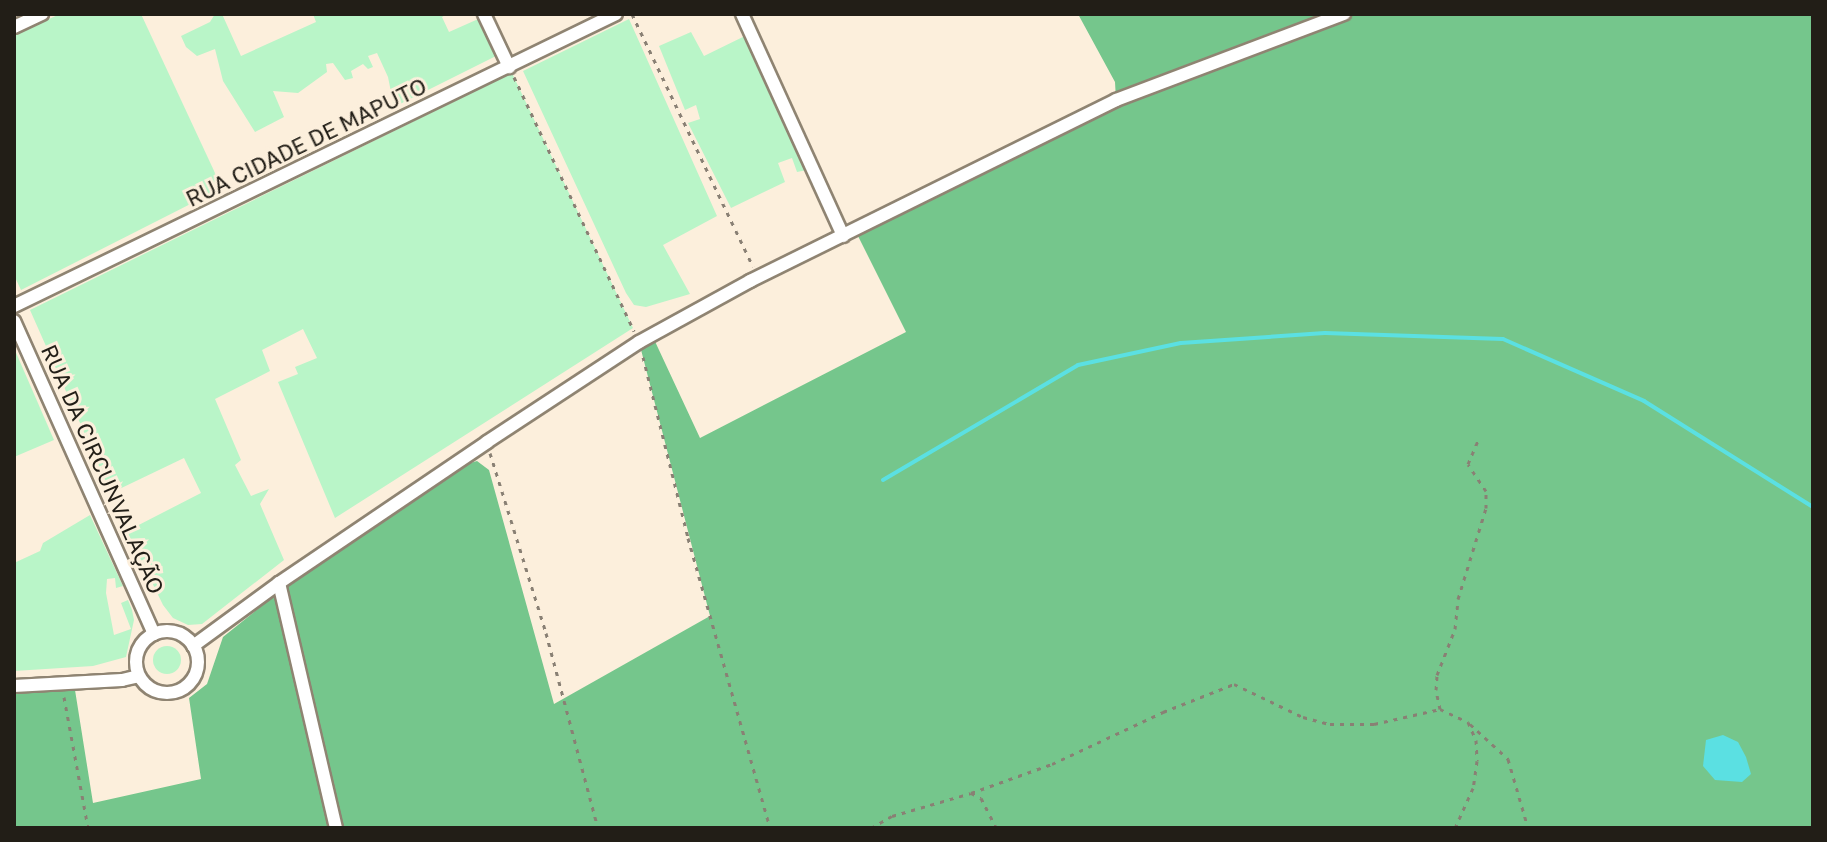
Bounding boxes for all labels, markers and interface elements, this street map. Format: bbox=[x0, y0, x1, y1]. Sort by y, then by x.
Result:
street label: RUA CIDADE DE MAPUTO bbox=[181, 72, 431, 212]
street label: RUA DA CIRCUNVALAÇÃO bbox=[36, 340, 170, 598]

